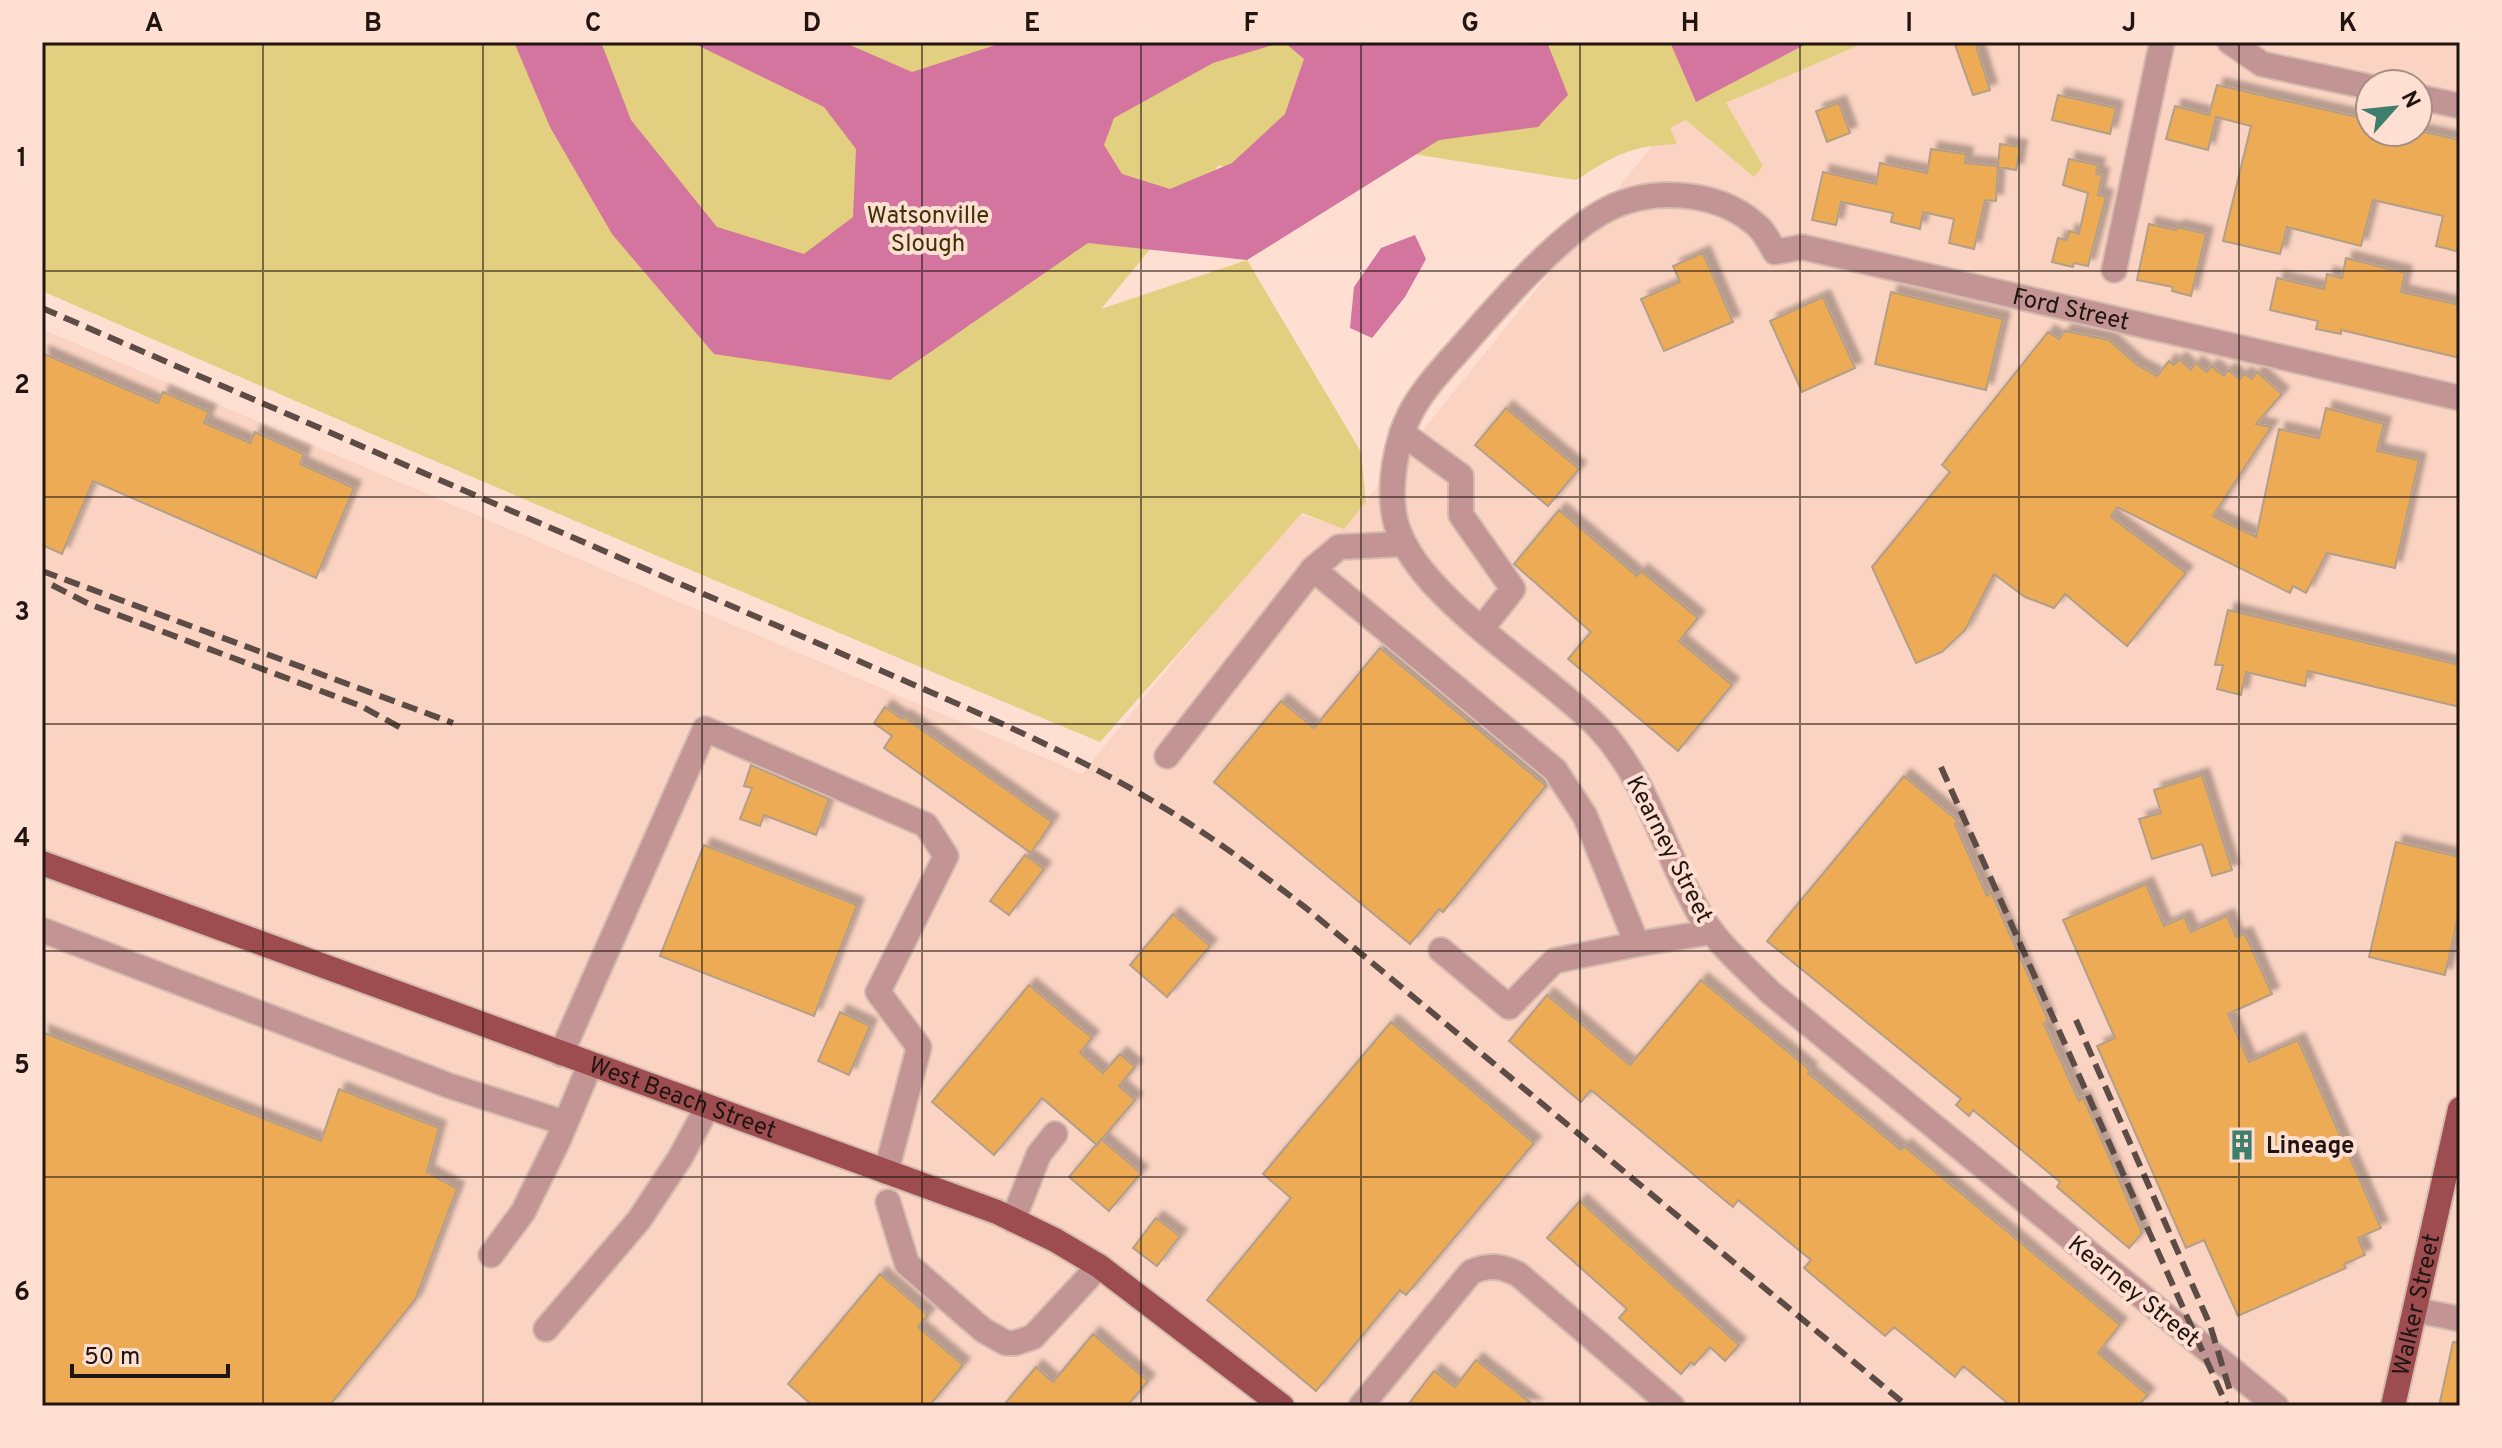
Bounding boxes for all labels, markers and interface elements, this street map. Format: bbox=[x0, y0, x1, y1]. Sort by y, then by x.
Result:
text: A bbox=[145, 8, 163, 41]
text: B bbox=[364, 8, 382, 41]
text: C bbox=[585, 8, 601, 41]
text: D bbox=[803, 8, 821, 41]
text: E bbox=[1024, 8, 1040, 41]
text: F bbox=[1244, 8, 1259, 41]
text: G bbox=[1461, 8, 1479, 41]
text: H bbox=[1681, 8, 1699, 41]
text: I bbox=[1905, 8, 1913, 41]
text: J bbox=[2122, 8, 2136, 41]
text: K bbox=[2339, 8, 2357, 41]
north arrow bbox=[2354, 68, 2434, 148]
text: N bbox=[2394, 87, 2425, 113]
text: 1 bbox=[17, 143, 27, 176]
park label: Watsonville Slough bbox=[867, 202, 989, 260]
street label: Ford Street bbox=[2009, 283, 2132, 339]
text: 2 bbox=[14, 370, 30, 403]
text: 3 bbox=[14, 597, 30, 630]
street label: Kearney Street bbox=[1618, 771, 1718, 928]
text: 4 bbox=[14, 823, 30, 856]
text: 5 bbox=[14, 1050, 30, 1083]
street label: West Beach Street bbox=[584, 1051, 780, 1147]
building icon: Lineage bbox=[2225, 1128, 2259, 1162]
place label: Lineage bbox=[2266, 1132, 2354, 1162]
street label: Kearney Street bbox=[2061, 1230, 2205, 1355]
street label: Walker Street bbox=[2387, 1231, 2448, 1379]
text: 6 bbox=[14, 1277, 30, 1310]
scale bar bbox=[72, 1328, 228, 1378]
text: 50 m bbox=[84, 1343, 140, 1373]

